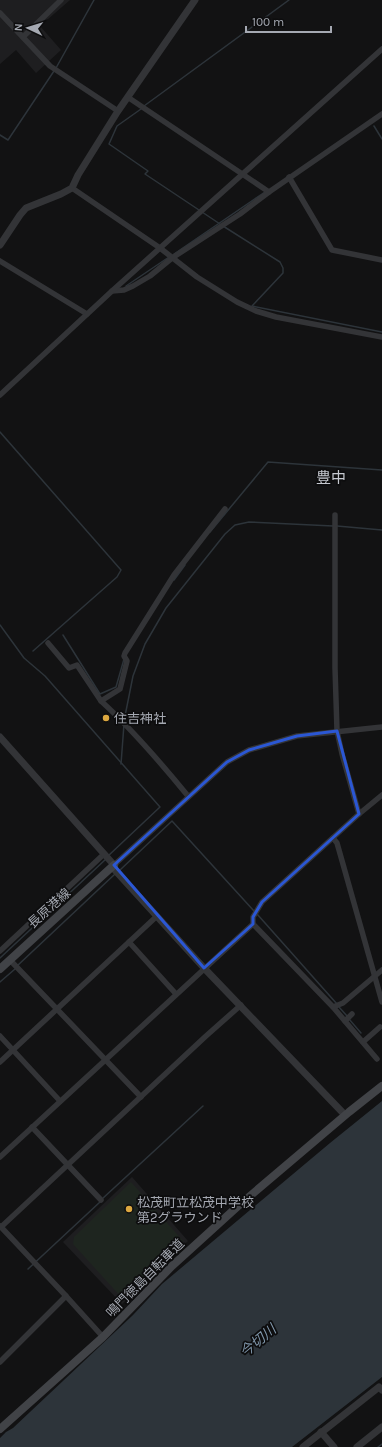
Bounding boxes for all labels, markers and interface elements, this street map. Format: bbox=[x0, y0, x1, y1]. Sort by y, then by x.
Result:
north arrow bbox=[8, 8, 48, 48]
scale bar bbox=[246, 8, 331, 34]
text: 100 m bbox=[252, 15, 284, 29]
text: N bbox=[12, 23, 25, 32]
district label: 豊中 bbox=[316, 469, 346, 487]
place label: 住吉神社 bbox=[114, 711, 166, 726]
marker: 住吉神社 bbox=[101, 713, 111, 723]
street label: 長原港線 bbox=[25, 885, 73, 931]
place label: 松茂町立松茂中学校 第2グラウンド bbox=[137, 1195, 254, 1225]
marker: 松茂町立松茂中学校 第2グラウンド bbox=[124, 1204, 134, 1214]
street label: 鳴門徳島自転車道 bbox=[103, 1236, 187, 1320]
water label: 今切川 bbox=[236, 1320, 281, 1361]

